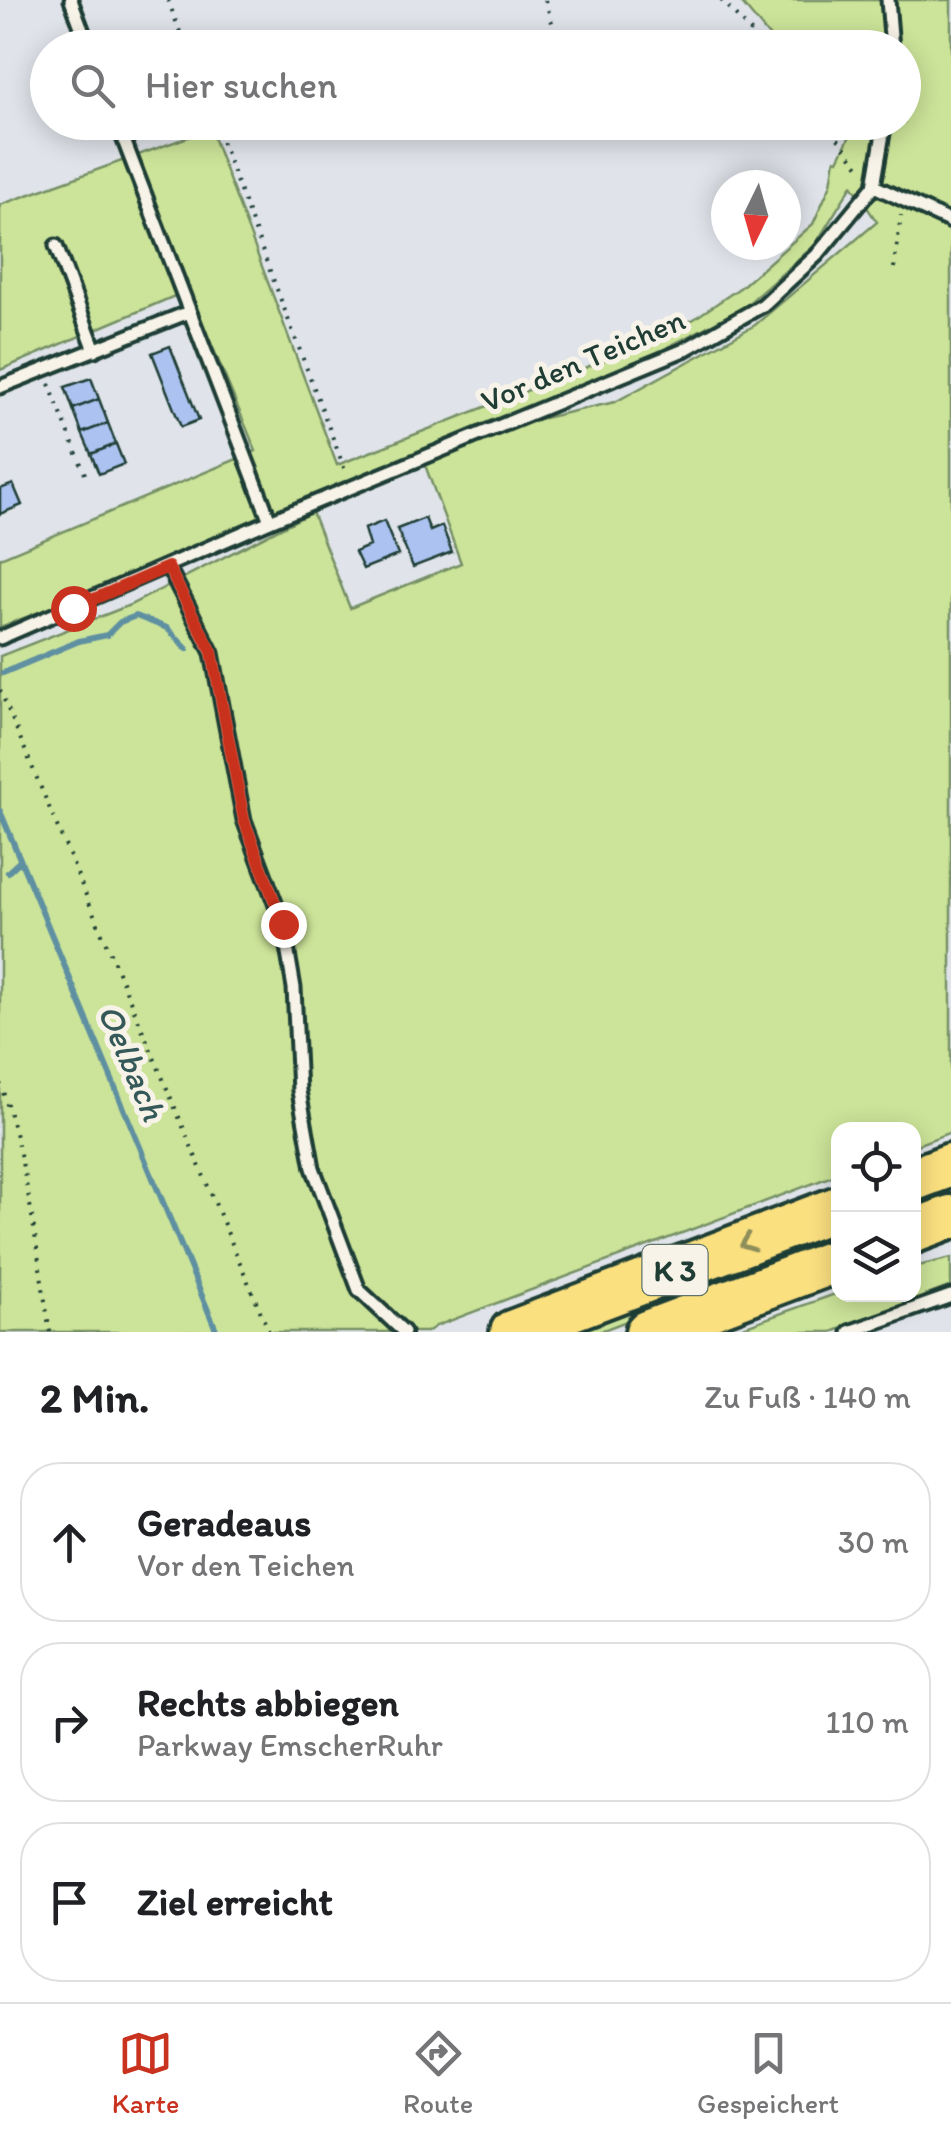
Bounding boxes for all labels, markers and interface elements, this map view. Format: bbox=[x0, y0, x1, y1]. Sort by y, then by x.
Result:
search box bbox=[30, 30, 921, 140]
icon: search bbox=[65, 58, 120, 113]
text: Hier suchen bbox=[145, 62, 337, 108]
north arrow bbox=[711, 170, 801, 260]
street label: Vor den Teichen bbox=[475, 300, 691, 420]
route start bbox=[51, 586, 97, 632]
route end bbox=[261, 902, 307, 948]
water label: Oelbach bbox=[89, 997, 176, 1128]
map controls bbox=[831, 1122, 921, 1302]
button: locate bbox=[831, 1122, 921, 1212]
button: layers bbox=[831, 1212, 921, 1302]
one-way arrow bbox=[740, 1231, 757, 1251]
road number: K 3 bbox=[642, 1245, 708, 1295]
text: 2 Min. bbox=[40, 1372, 149, 1423]
text: Zu Fuß · 140 m bbox=[704, 1378, 911, 1416]
text: Geradeaus bbox=[137, 1500, 311, 1546]
icon: ahead bbox=[42, 1515, 97, 1570]
text: 30 m bbox=[838, 1523, 909, 1561]
text: Vor den Teichen bbox=[137, 1546, 355, 1584]
text: Rechts abbiegen bbox=[137, 1680, 399, 1726]
icon: right bbox=[42, 1695, 97, 1750]
text: 110 m bbox=[825, 1703, 909, 1741]
text: Parkway EmscherRuhr bbox=[137, 1726, 443, 1764]
icon: arrive bbox=[42, 1875, 97, 1930]
text: Ziel erreicht bbox=[137, 1879, 333, 1925]
tab: Karte bbox=[112, 2026, 179, 2120]
tab: Route bbox=[403, 2026, 473, 2120]
tab: Gespeichert bbox=[697, 2026, 839, 2120]

